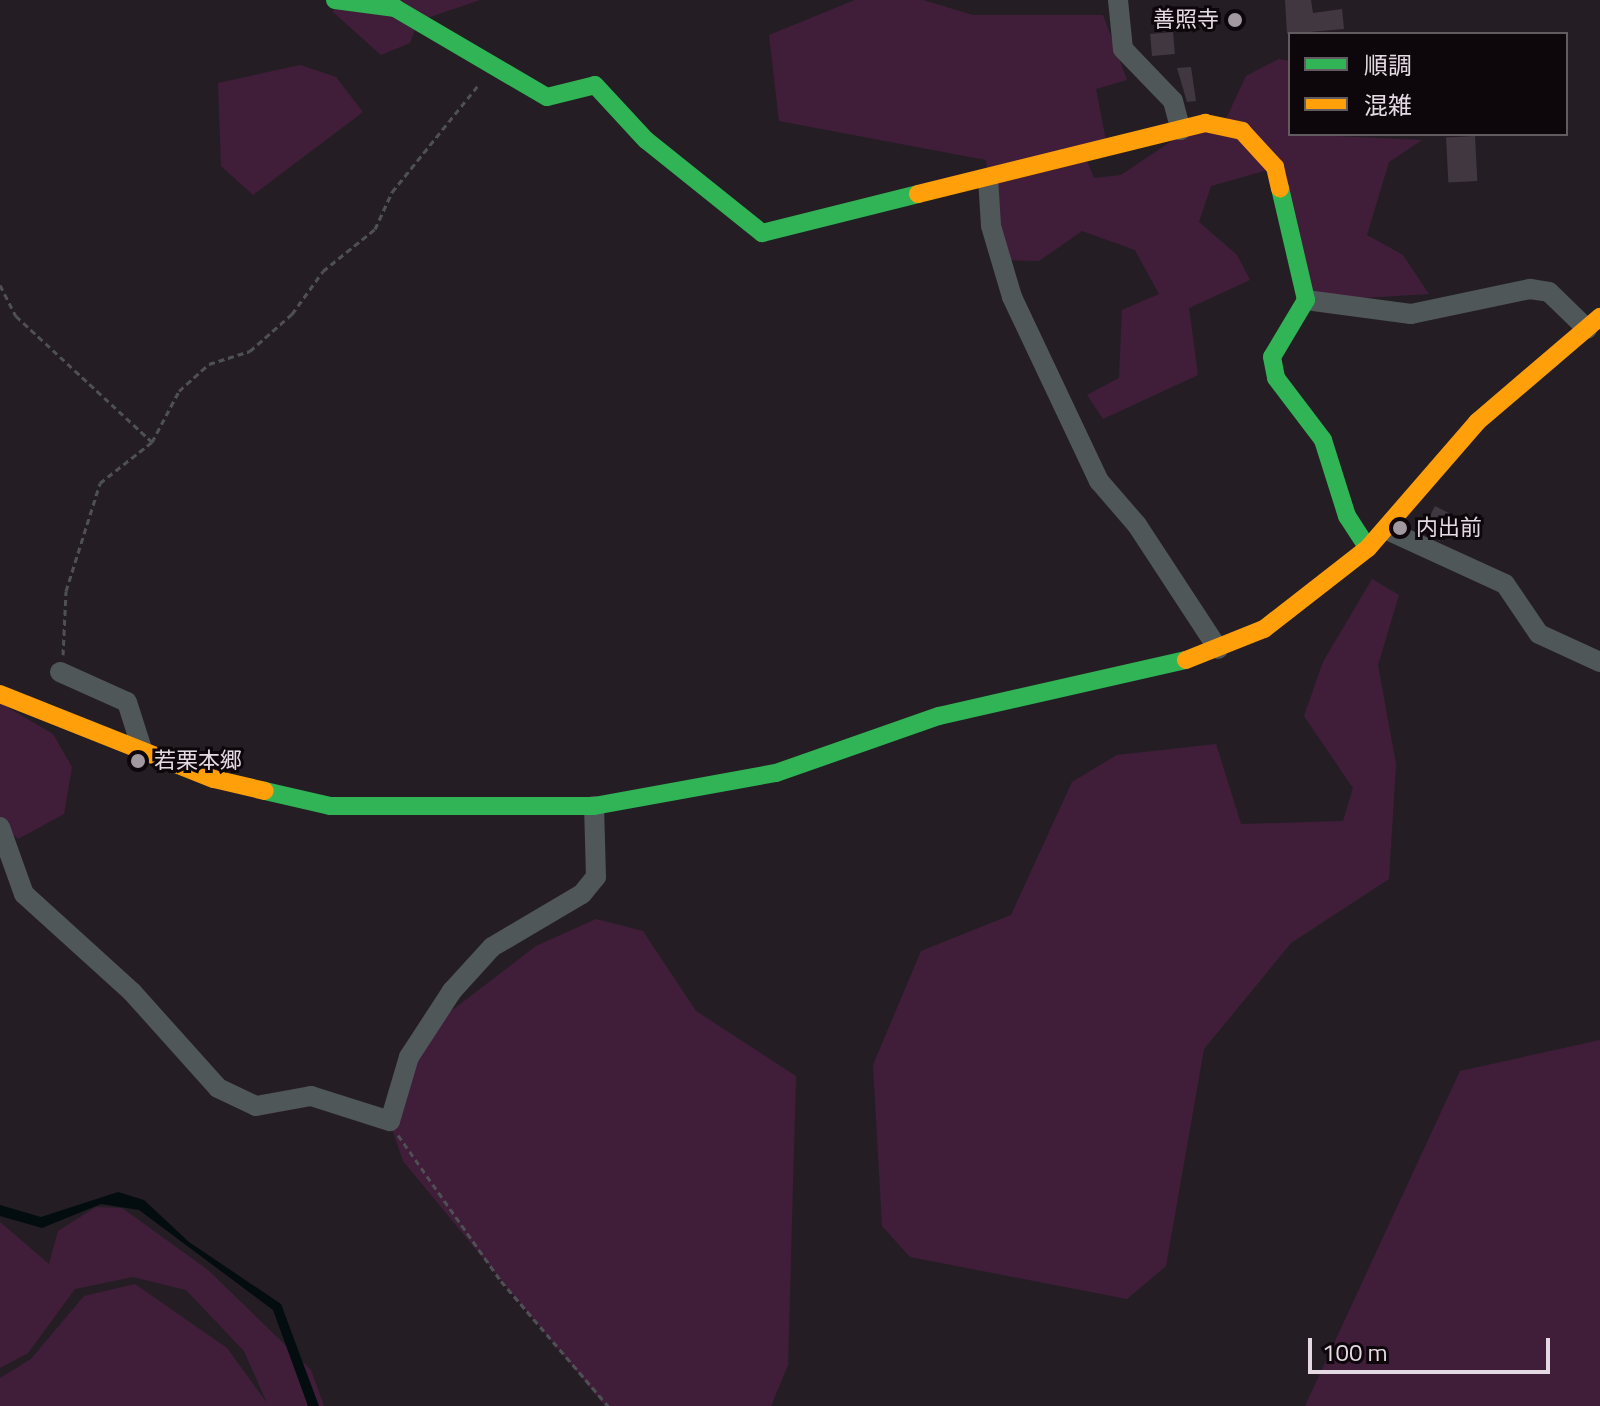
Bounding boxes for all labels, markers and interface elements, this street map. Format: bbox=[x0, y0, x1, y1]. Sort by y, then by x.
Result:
place label: 善照寺 bbox=[1153, 7, 1219, 33]
marker: 善照寺 bbox=[1226, 11, 1244, 29]
legend bbox=[1288, 32, 1568, 136]
text: 順調 bbox=[1364, 47, 1412, 83]
text: 混雑 bbox=[1364, 87, 1412, 123]
place label: 内出前 bbox=[1416, 515, 1482, 541]
marker: 内出前 bbox=[1391, 519, 1409, 537]
place label: 若栗本郷 bbox=[154, 748, 242, 774]
marker: 若栗本郷 bbox=[129, 752, 147, 770]
scale bar bbox=[1312, 1322, 1554, 1372]
text: 100 m bbox=[1322, 1334, 1388, 1370]

